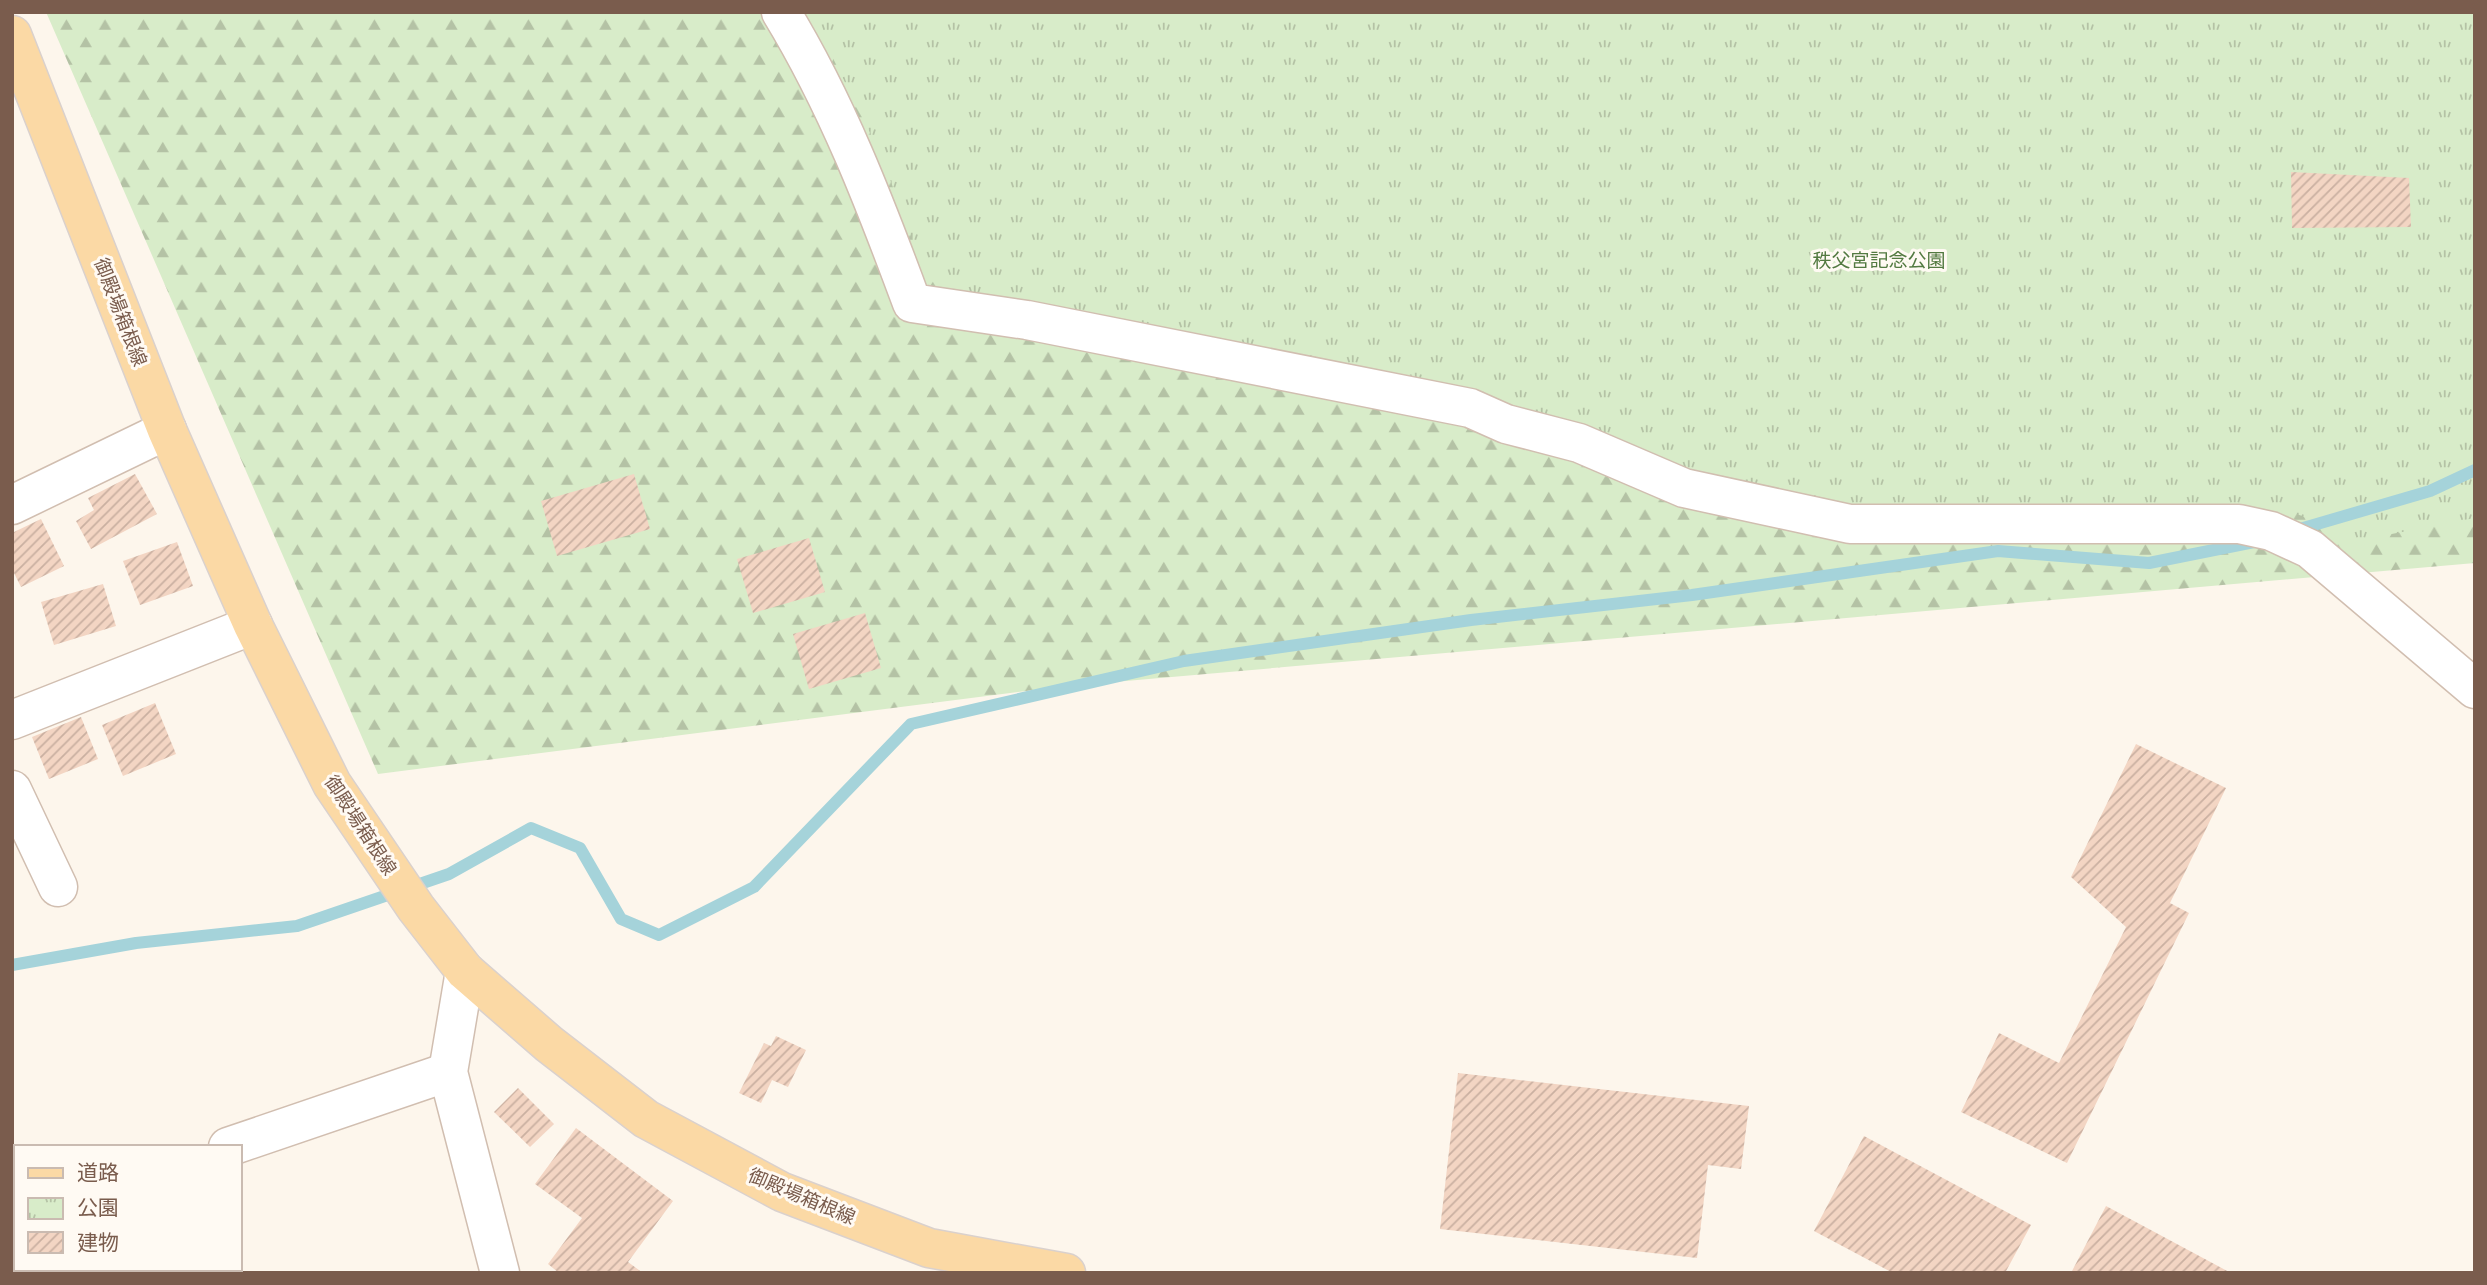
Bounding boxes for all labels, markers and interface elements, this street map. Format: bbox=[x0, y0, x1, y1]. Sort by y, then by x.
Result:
park label: 秩父宮記念公園 bbox=[1812, 249, 1946, 272]
street label: 御殿場箱根線 bbox=[89, 255, 152, 370]
street label: 御殿場箱根線 bbox=[320, 771, 401, 879]
legend bbox=[14, 1145, 242, 1271]
text: 道路 bbox=[77, 1160, 119, 1185]
street label: 御殿場箱根線 bbox=[745, 1164, 859, 1229]
text: 公園 bbox=[77, 1195, 119, 1220]
text: 建物 bbox=[77, 1230, 119, 1255]

